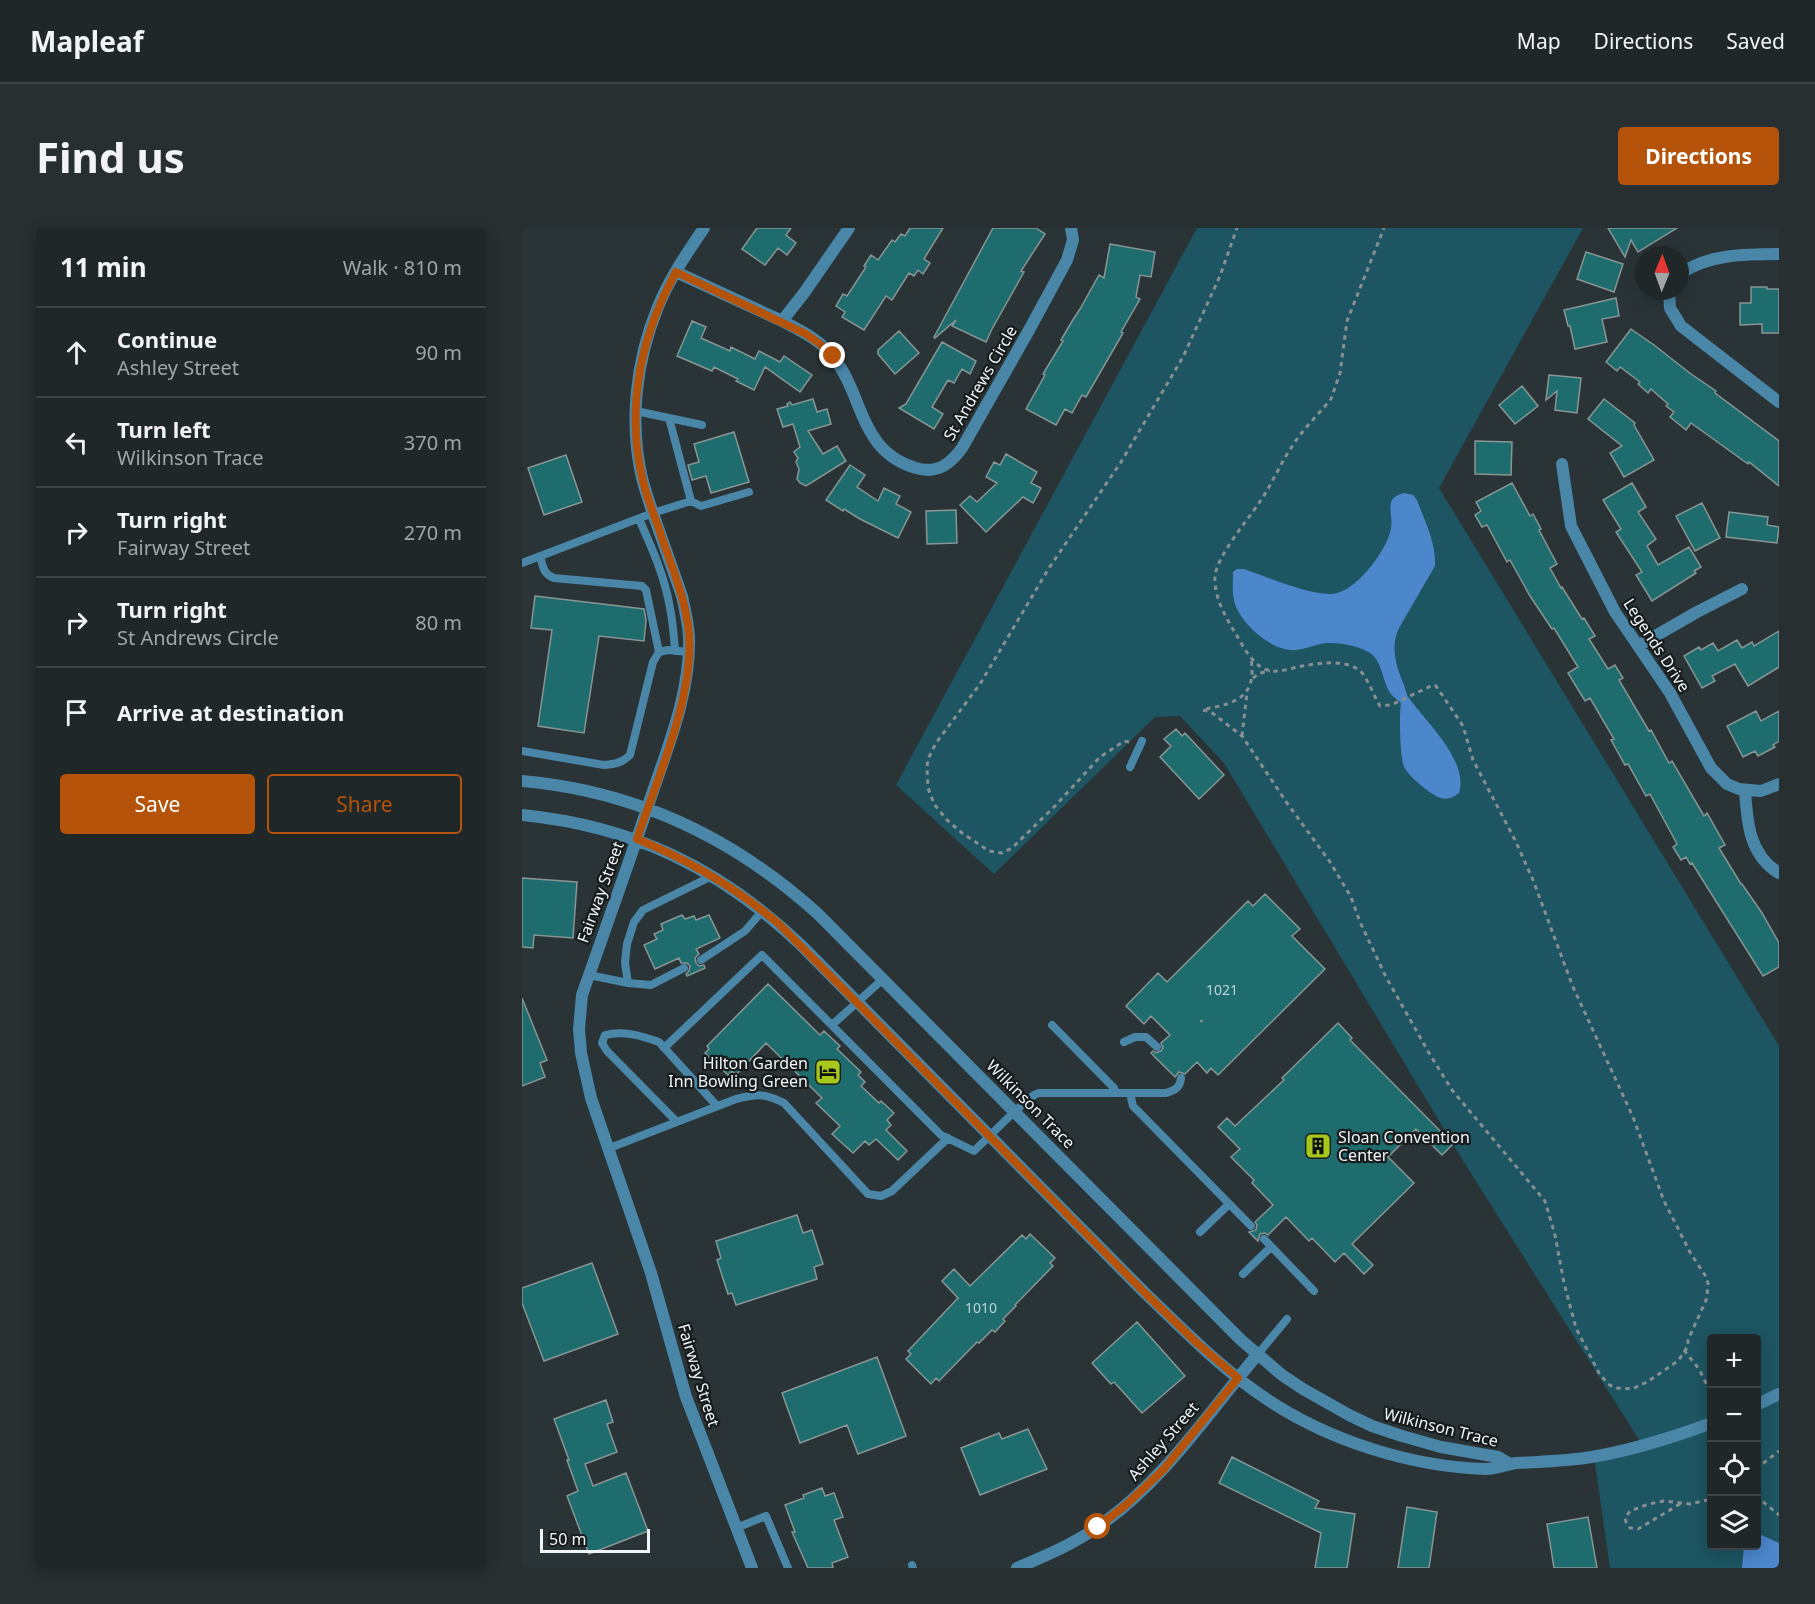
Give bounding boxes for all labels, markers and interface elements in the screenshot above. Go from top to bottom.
text: Mapleaf [30,22,144,60]
text: Map [1517,27,1561,55]
text: Directions [1594,27,1693,55]
text: Saved [1726,27,1785,55]
button: Directions [1618,127,1779,185]
text: Find us [36,128,185,185]
north arrow [1635,246,1689,300]
text: 11 min [60,249,147,285]
text: Walk · 810 m [343,254,462,281]
street label: St Andrews Circle [938,321,1022,445]
text: Continue [117,324,217,354]
icon: ahead [60,336,93,369]
text: 90 m [415,339,462,366]
route end [819,342,845,368]
text: Ashley Street [117,354,239,381]
text: Turn left [117,414,211,444]
icon: left [60,426,93,459]
text: 370 m [404,429,462,456]
text: Wilkinson Trace [117,444,263,471]
text: Turn right [117,504,227,534]
icon: right [60,516,93,549]
text: 270 m [404,519,462,546]
text: Fairway Street [117,534,250,561]
text: Turn right [117,594,227,624]
street label: Legends Drive [1619,594,1695,696]
icon: right [60,606,93,639]
text: 80 m [415,609,462,636]
text: St Andrews Circle [117,624,279,651]
icon: arrive [60,696,93,729]
text: Arrive at destination [117,697,344,727]
button: Save [60,774,255,834]
button: Share [267,774,462,834]
street label: Fairway Street [571,838,629,946]
house number: 1021 [1206,980,1238,999]
place label: Hilton Garden Inn Bowling Green [668,1052,808,1092]
street label: Wilkinson Trace [982,1055,1080,1153]
hotel icon: Hilton Garden Inn Bowling Green [813,1057,843,1087]
place label: Sloan Convention Center [1338,1126,1470,1166]
building icon: Sloan Convention Center [1303,1131,1333,1161]
house number: 1010 [965,1298,997,1317]
street label: Fairway Street [673,1321,725,1429]
map controls [1707,1334,1761,1550]
button: + [1707,1334,1761,1388]
button: − [1707,1388,1761,1442]
street label: Ashley Street [1123,1397,1203,1485]
street label: Wilkinson Trace [1382,1402,1500,1452]
button: locate [1707,1442,1761,1496]
button: layers [1707,1496,1761,1550]
route start [1084,1513,1110,1539]
scale bar [540,1526,650,1554]
text: 50 m [549,1528,586,1550]

